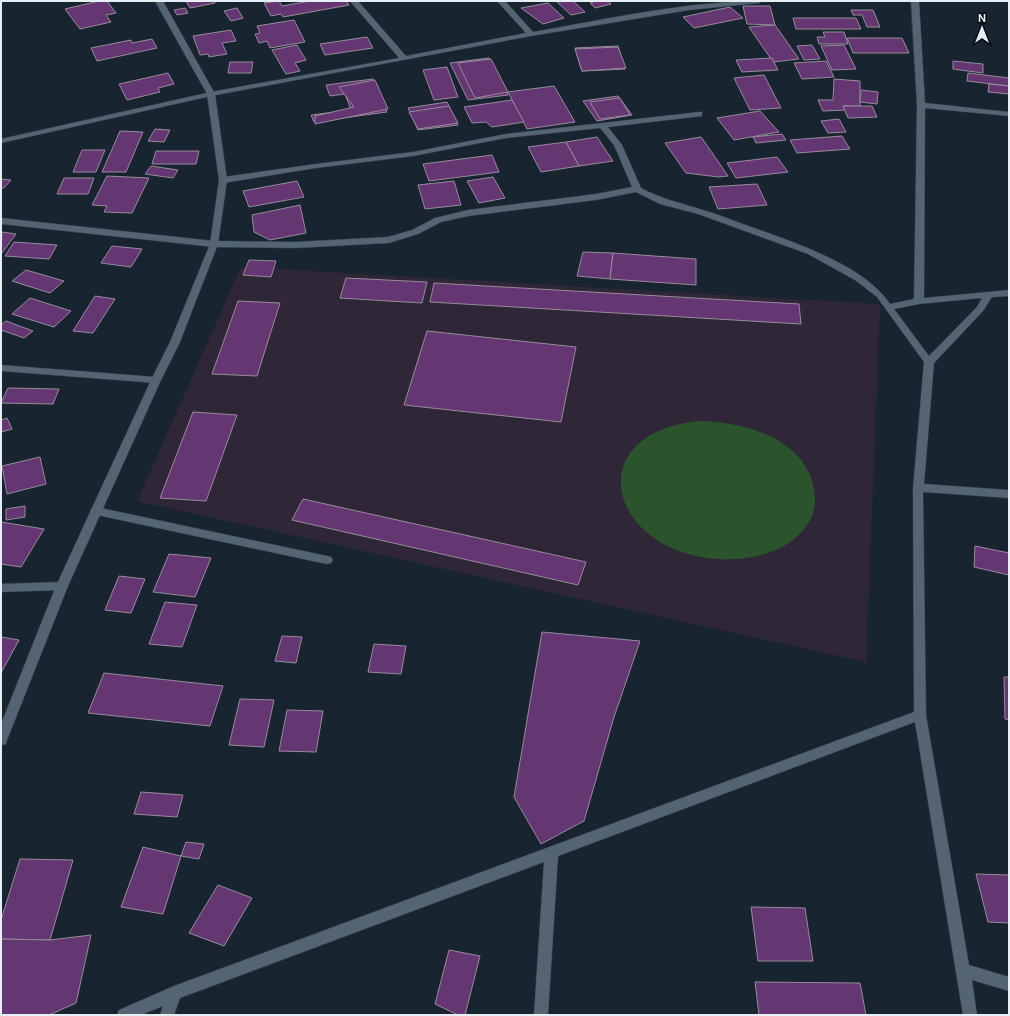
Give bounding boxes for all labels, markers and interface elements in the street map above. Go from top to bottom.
north arrow [962,8,1002,48]
text: N [978,11,986,25]

